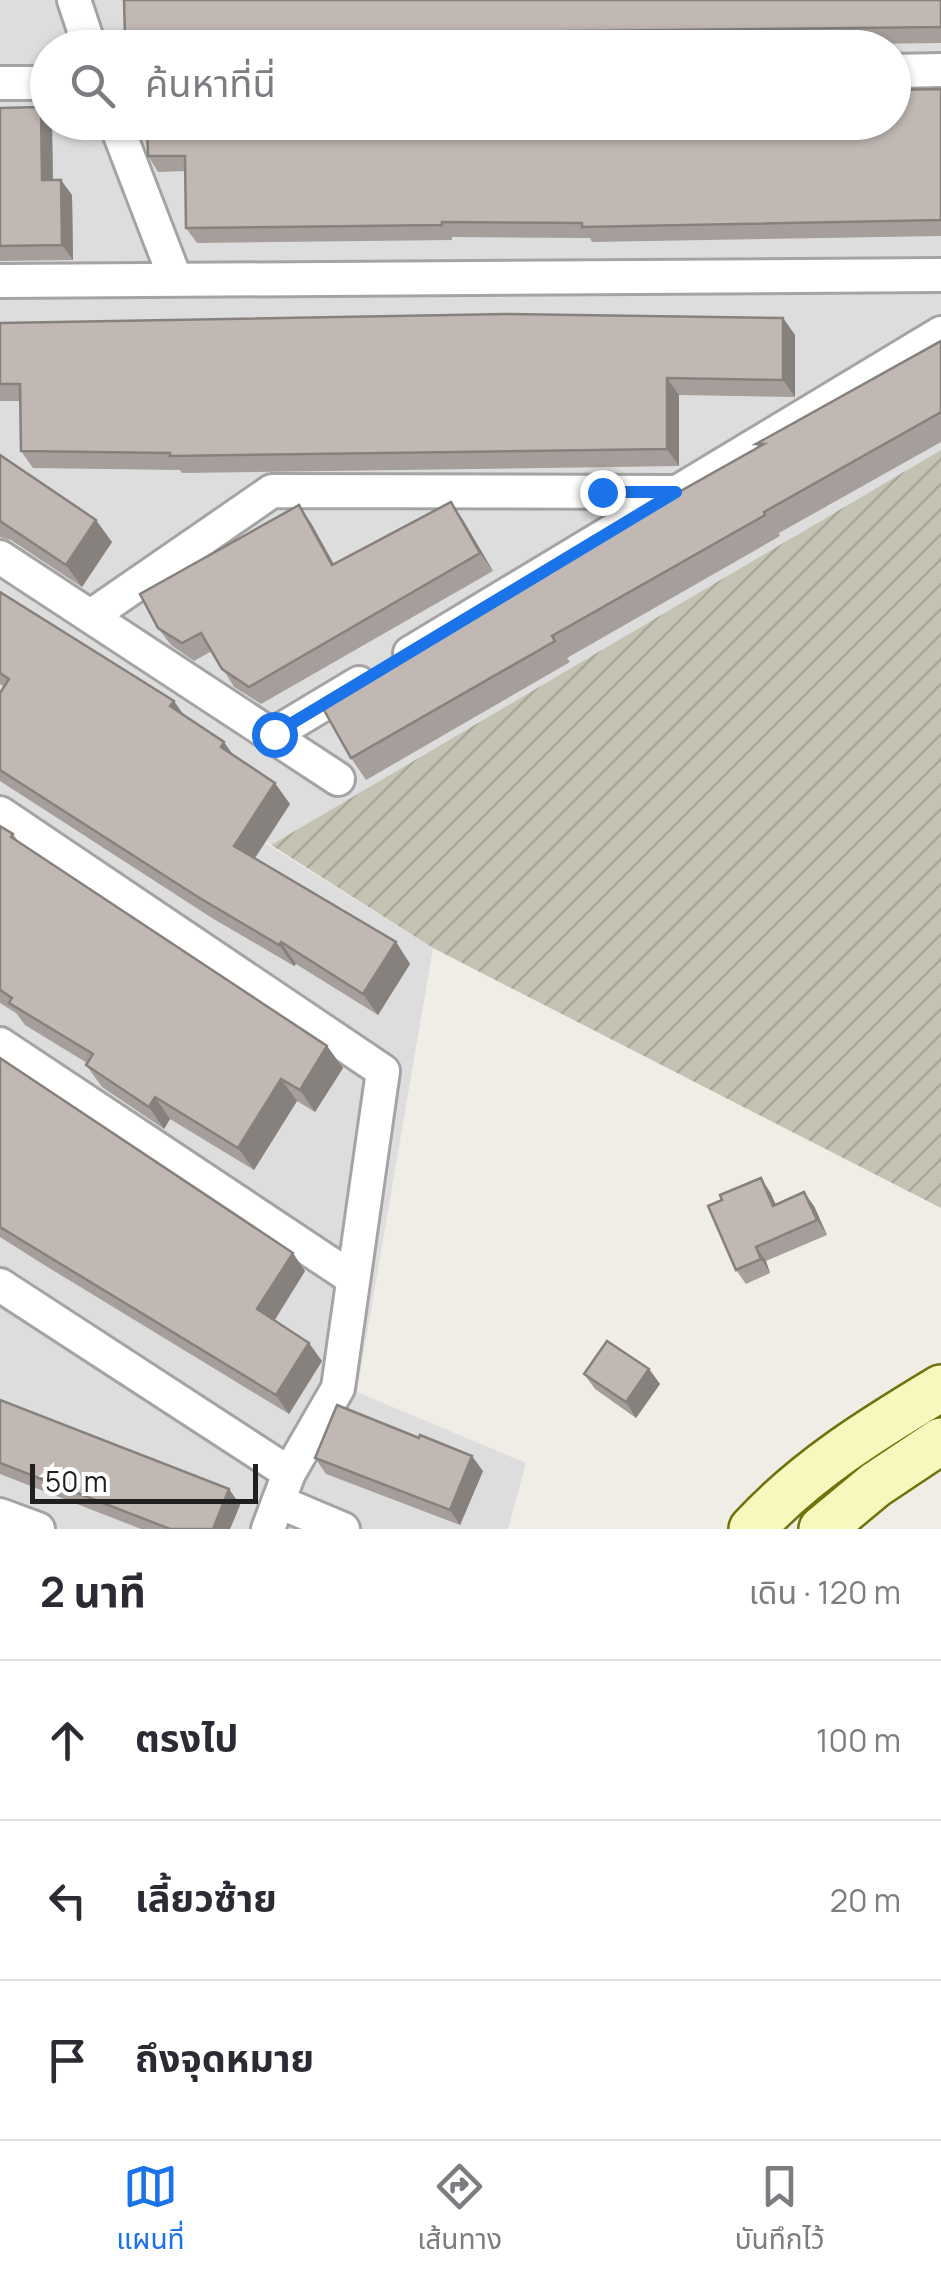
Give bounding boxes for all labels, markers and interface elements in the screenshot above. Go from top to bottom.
search box [30,30,911,140]
text: ค้นหาที่นี่ [145,56,276,108]
icon: search [65,58,120,113]
route end [580,470,626,516]
route start [252,712,298,758]
scale bar [30,1459,258,1504]
text: 50 m [45,1462,108,1500]
text: 2 นาที [40,1562,146,1620]
text: เดิน · 120 m [749,1570,901,1614]
text: ตรงไป [135,1711,238,1763]
icon: ahead [40,1713,95,1768]
text: 100 m [816,1718,901,1762]
text: เลี้ยวซ้าย [135,1871,277,1923]
icon: left [40,1873,95,1928]
text: 20 m [830,1878,901,1922]
text: ถึงจุดหมาย [135,2031,314,2083]
icon: arrive [40,2033,95,2088]
tab: แผนที่ [116,2159,185,2262]
tab: เส้นทาง [417,2159,502,2262]
tab: บันทึกไว้ [735,2159,825,2262]

